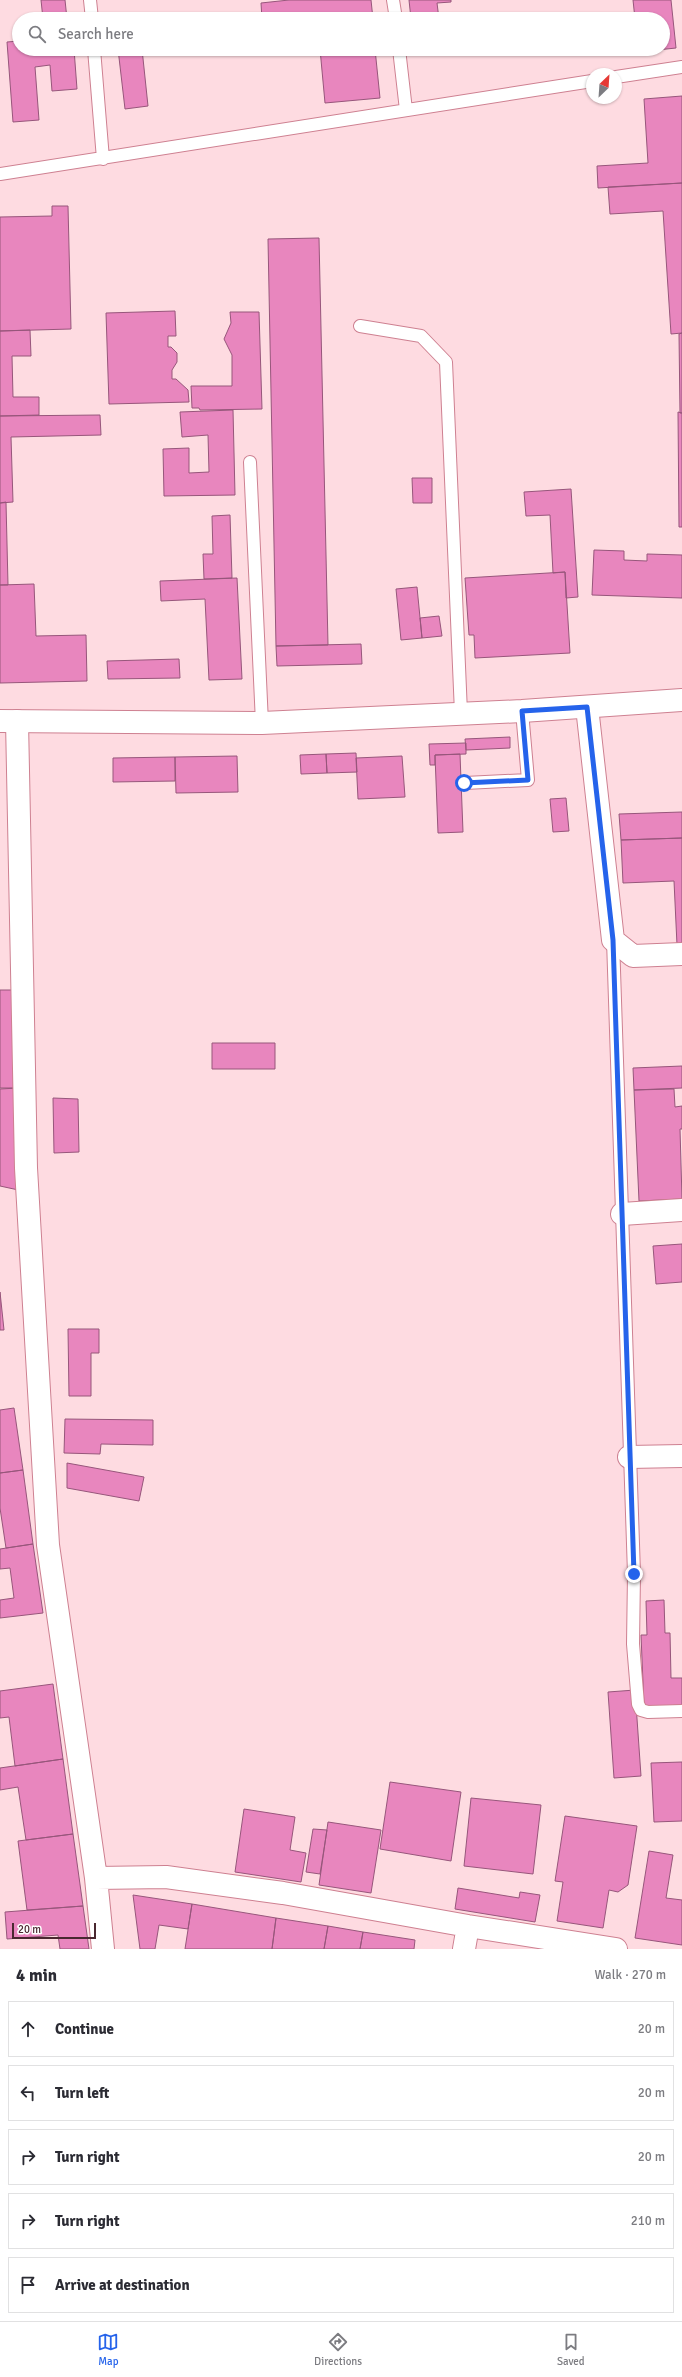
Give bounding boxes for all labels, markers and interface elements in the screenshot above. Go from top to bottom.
search box [12,12,670,56]
icon: search [26,23,48,45]
text: Search here [58,25,134,43]
north arrow [586,68,622,104]
route start [455,774,473,792]
route end [625,1565,643,1583]
scale bar [12,1921,96,1940]
text: 20 m [18,1923,41,1936]
text: 4 min [16,1965,57,1986]
text: Walk · 270 m [595,1967,666,1983]
icon: ahead [17,2018,39,2040]
text: Continue [55,2020,114,2038]
text: 20 m [638,2021,665,2037]
icon: left [17,2082,39,2104]
text: Turn left [55,2084,109,2102]
text: 20 m [638,2085,665,2101]
icon: right [17,2146,39,2168]
text: Turn right [55,2148,120,2166]
text: 20 m [638,2149,665,2165]
icon: right [17,2210,39,2232]
text: Turn right [55,2212,120,2230]
text: 210 m [631,2213,665,2229]
icon: arrive [17,2274,39,2296]
text: Arrive at destination [55,2276,190,2294]
tab: Map [97,2331,119,2368]
tab: Directions [314,2331,362,2368]
tab: Saved [557,2331,585,2368]

